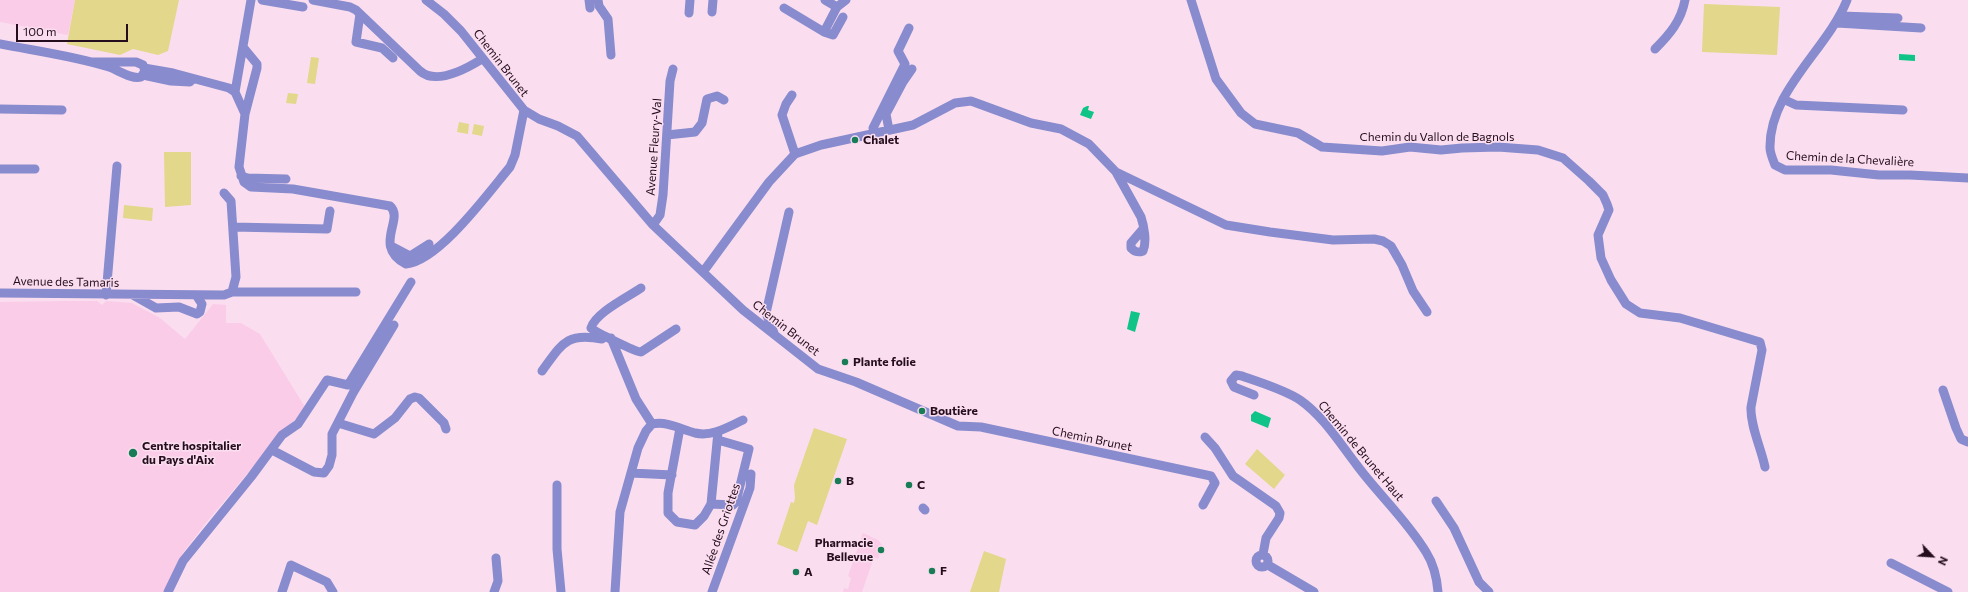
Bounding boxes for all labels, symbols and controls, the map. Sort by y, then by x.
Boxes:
scale bar [18,16,130,42]
text: 100 m [23,24,57,38]
street label: Chemin Brunet [470,26,532,100]
street label: Avenue Fleury-Val [643,98,665,196]
street label: Chemin du Vallon de Bagnols [1359,130,1515,144]
place label: Chalet [863,133,899,147]
marker: Chalet [850,135,860,145]
street label: Chemin de la Chevalière [1786,148,1914,170]
street label: Avenue des Tamaris [13,274,119,290]
street label: Chemin Brunet [749,297,823,359]
place label: Plante folie [853,355,916,369]
marker: Plante folie [840,357,850,367]
street label: Chemin de Brunet Haut [1315,398,1407,504]
place label: Boutière [930,404,978,418]
marker: Boutière [917,406,927,416]
street label: Chemin Brunet [1051,423,1133,455]
place label: Centre hospitalier du Pays d'Aix [142,439,241,467]
marker: Centre hospitalier du Pays d'Aix [127,447,139,459]
place label: B [846,474,854,488]
marker: B [833,476,843,486]
place label: C [917,478,925,492]
marker: C [904,480,914,490]
street label: Allée des Griottes [699,481,743,577]
place label: Pharmacie Bellevue [815,536,873,564]
north arrow [1912,536,1952,576]
marker: Pharmacie Bellevue [876,545,886,555]
text: N [1936,555,1951,568]
place label: F [940,564,947,578]
place label: A [804,565,813,579]
marker: F [927,566,937,576]
marker: A [791,567,801,577]

